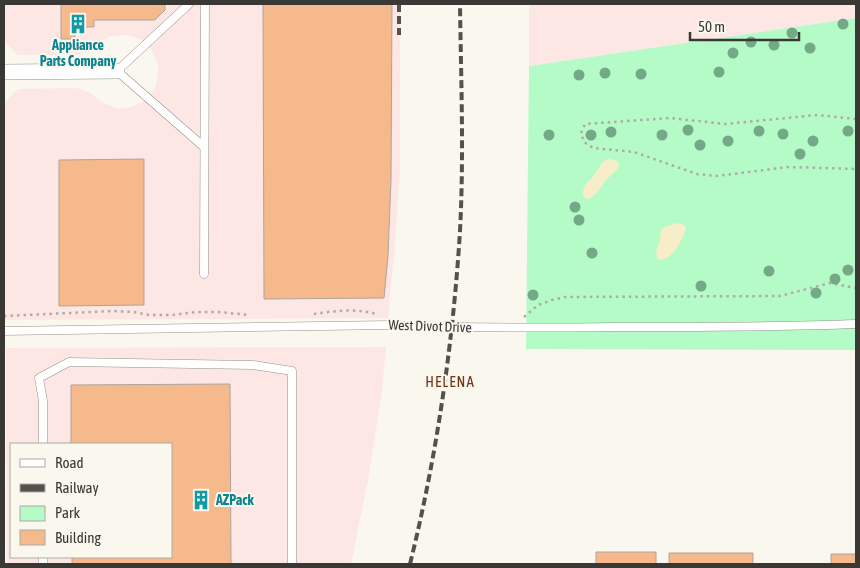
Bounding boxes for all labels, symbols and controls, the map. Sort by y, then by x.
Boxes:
scale bar [690,10,799,42]
building icon: Appliance Parts Company [67,13,89,35]
text: 50 m [698,18,725,35]
place label: Appliance Parts Company [40,37,117,69]
street label: West Divot Drive [388,317,472,335]
district label: HELENA [425,373,475,390]
legend [10,443,172,558]
text: Road [55,454,84,471]
text: Railway [55,479,99,496]
building icon: AZPack [190,489,212,511]
place label: AZPack [215,492,254,508]
text: Park [55,504,80,521]
text: Building [55,529,101,546]

